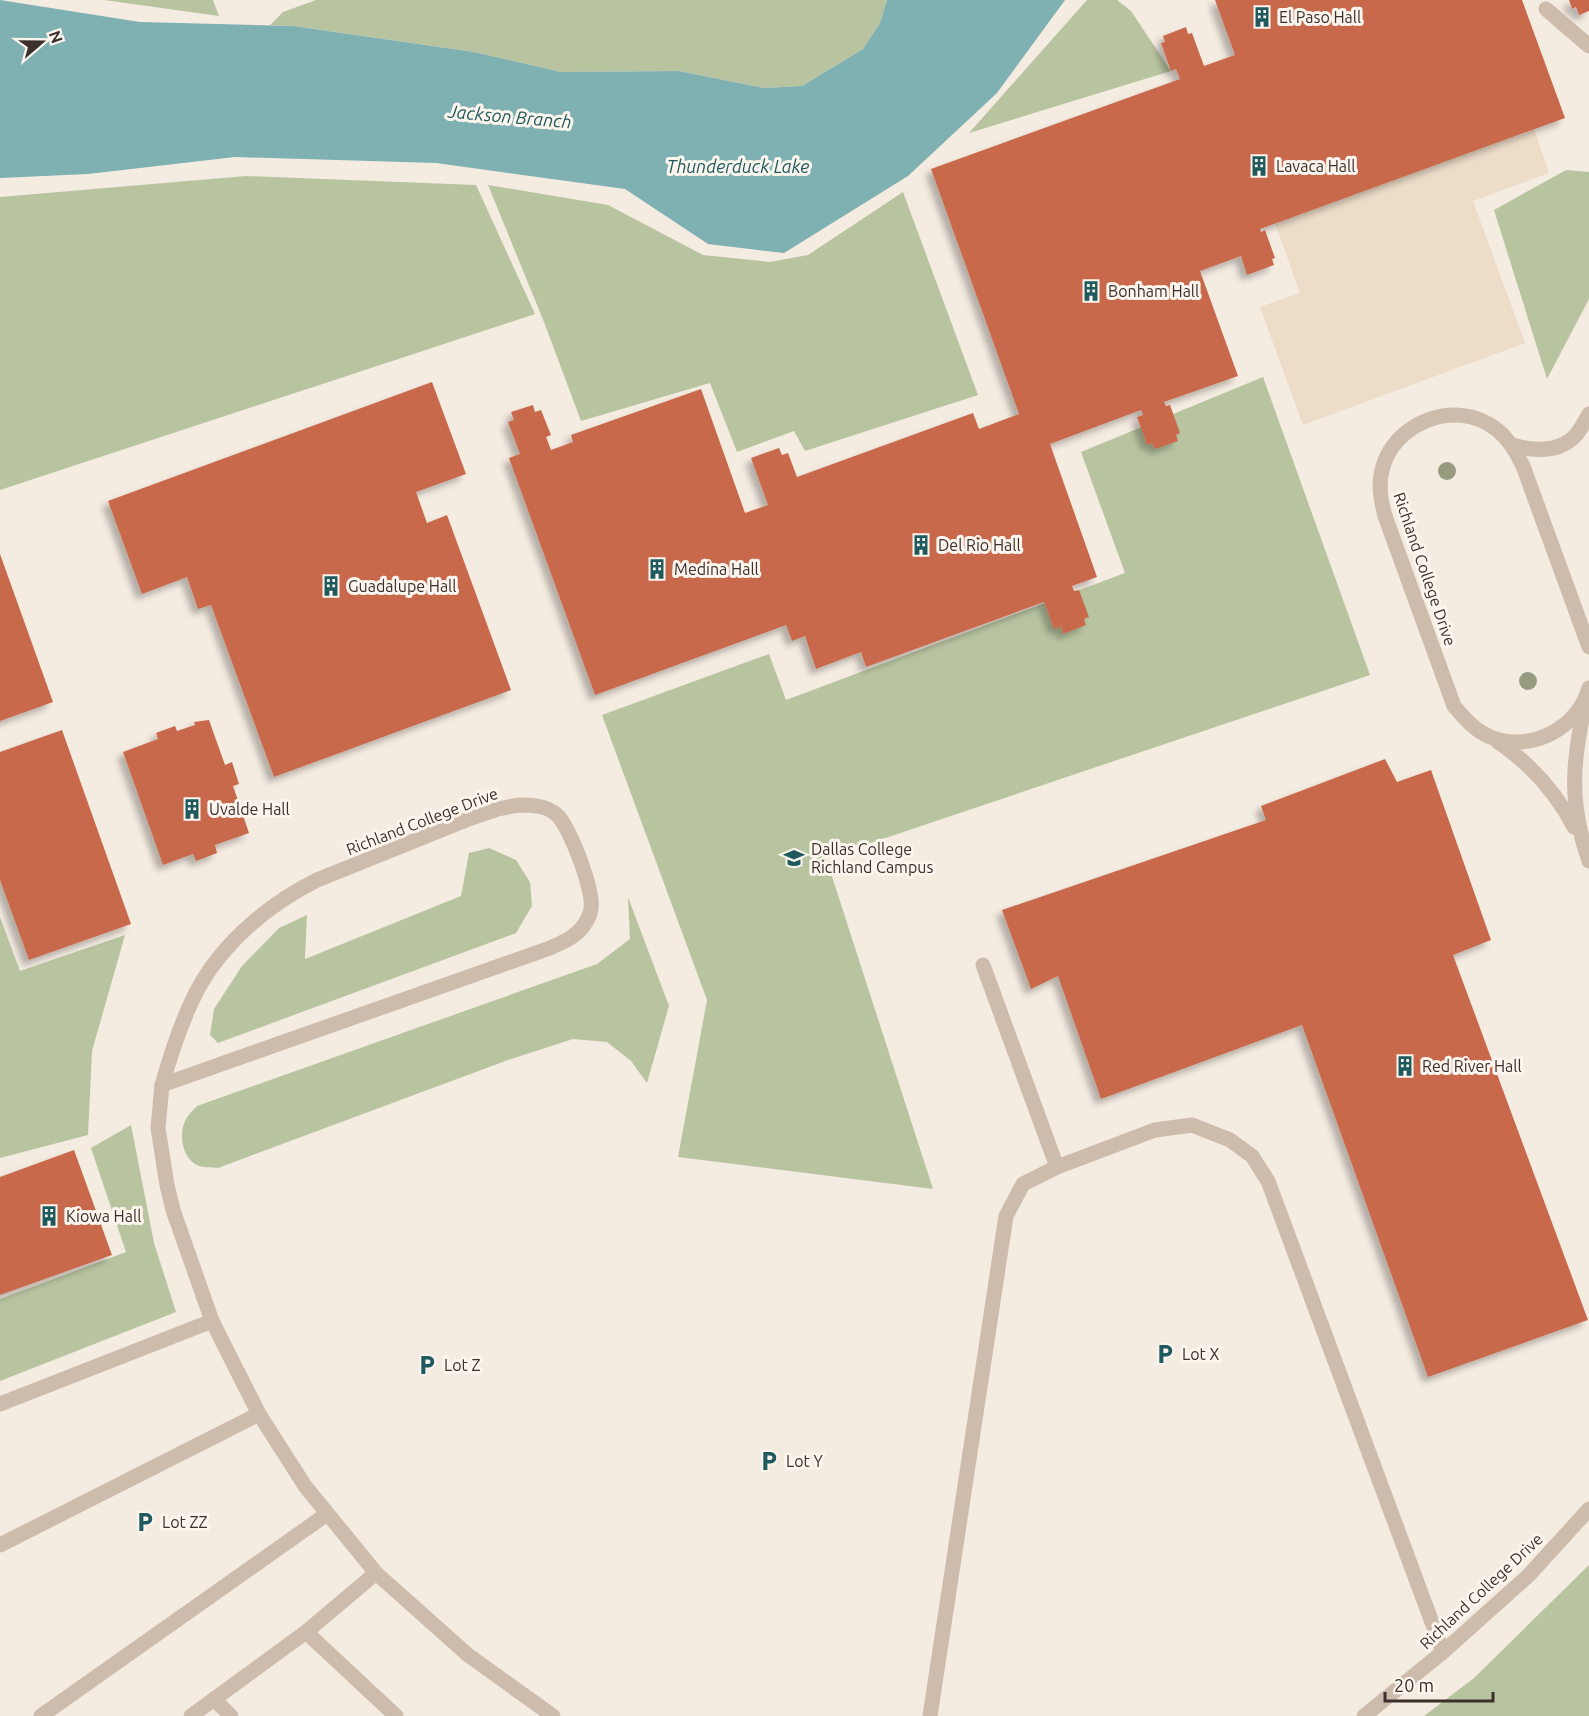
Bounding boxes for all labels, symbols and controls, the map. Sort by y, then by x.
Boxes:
building icon: El Paso Hall [1250,5,1274,29]
place label: El Paso Hall [1279,8,1361,26]
north arrow [12,12,72,72]
text: N [46,28,67,46]
water label: Jackson Branch [447,101,572,131]
building icon: Lavaca Hall [1247,154,1271,178]
water label: Thunderduck Lake [667,156,809,176]
place label: Lavaca Hall [1276,157,1355,175]
building icon: Bonham Hall [1079,279,1103,303]
place label: Bonham Hall [1108,282,1199,300]
street label: Richland College Drive [1390,490,1460,648]
building icon: Del Rio Hall [909,533,933,557]
place label: Del Rio Hall [938,536,1021,554]
building icon: Medina Hall [645,557,669,581]
place label: Medina Hall [674,560,759,578]
building icon: Guadalupe Hall [319,574,343,598]
place label: Guadalupe Hall [348,577,457,595]
street label: Richland College Drive [344,784,500,858]
building icon: Uvalde Hall [180,797,204,821]
place label: Uvalde Hall [209,800,290,818]
place label: Dallas College Richland Campus [811,840,933,876]
school or university icon: Dallas College Richland Campus [782,846,806,870]
building icon: Red River Hall [1393,1054,1417,1078]
place label: Red River Hall [1422,1057,1522,1075]
building icon: Kiowa Hall [37,1204,61,1228]
place label: Kiowa Hall [66,1207,141,1225]
parking icon: Lot X [1153,1342,1177,1366]
place label: Lot X [1182,1345,1219,1363]
parking icon: Lot Z [415,1353,439,1377]
place label: Lot Z [444,1356,481,1374]
parking icon: Lot Y [757,1449,781,1473]
place label: Lot Y [786,1452,823,1470]
parking icon: Lot ZZ [133,1510,157,1534]
place label: Lot ZZ [162,1513,208,1531]
street label: Richland College Drive [1416,1530,1546,1652]
scale bar [1385,1665,1493,1703]
text: 20 m [1394,1675,1434,1695]

